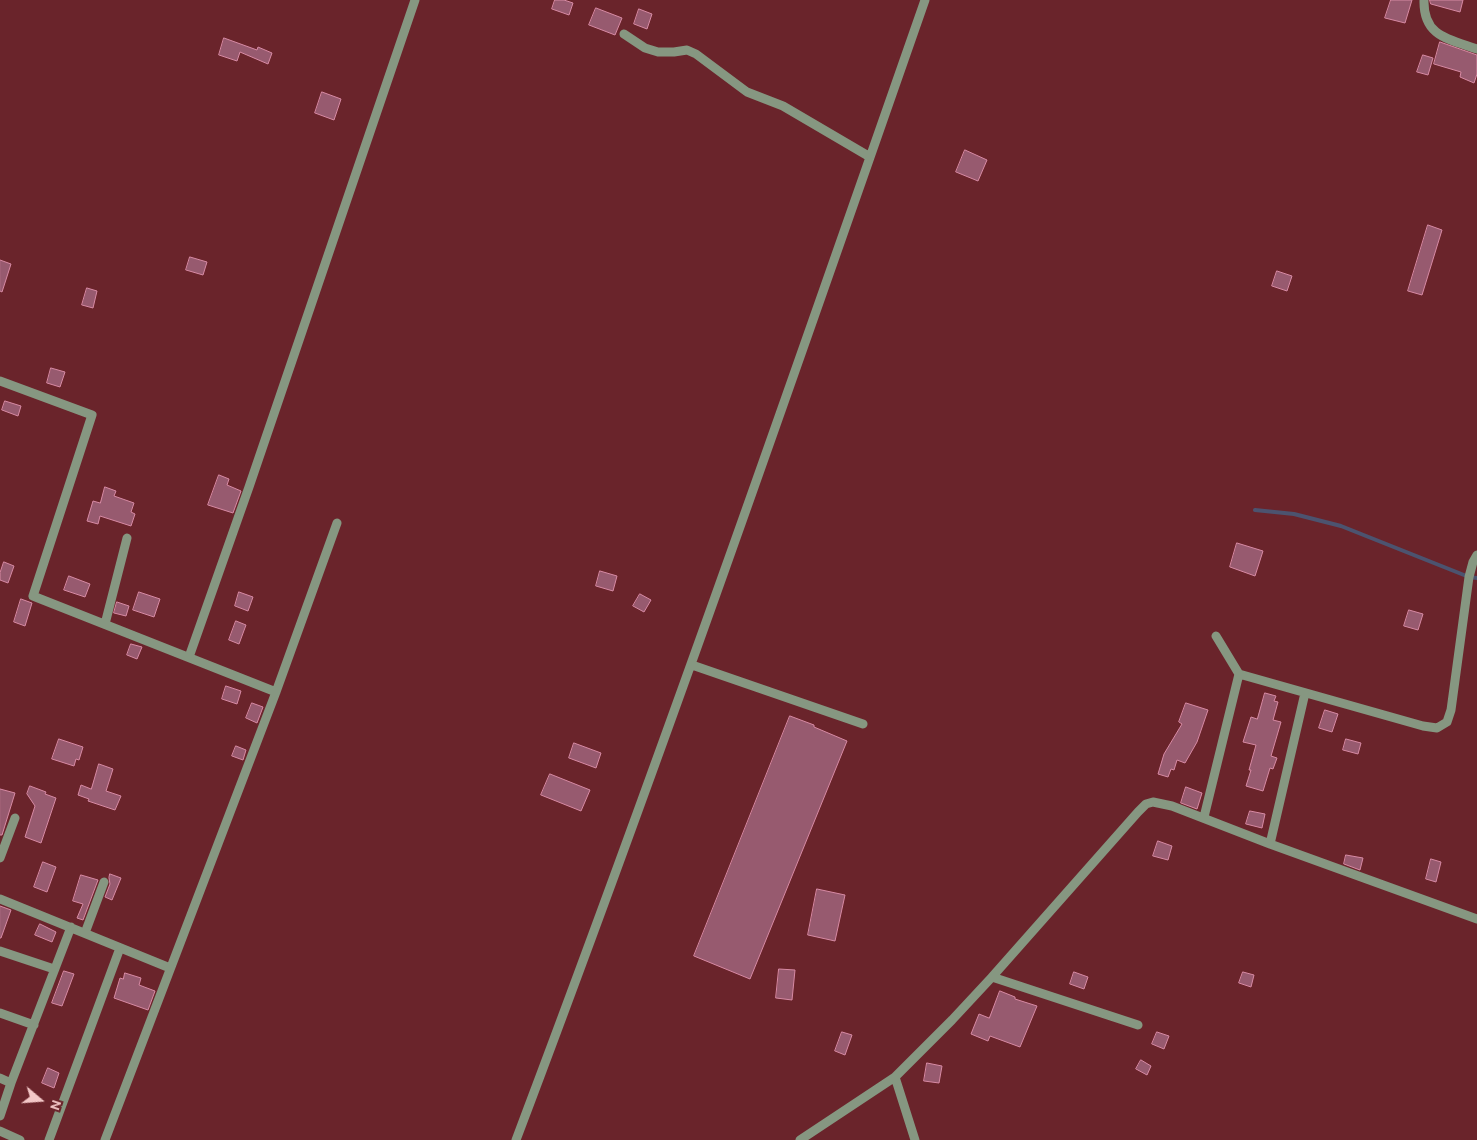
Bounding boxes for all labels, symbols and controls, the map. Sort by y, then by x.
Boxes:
north arrow [15,1075,65,1125]
text: N [45,1097,64,1112]

